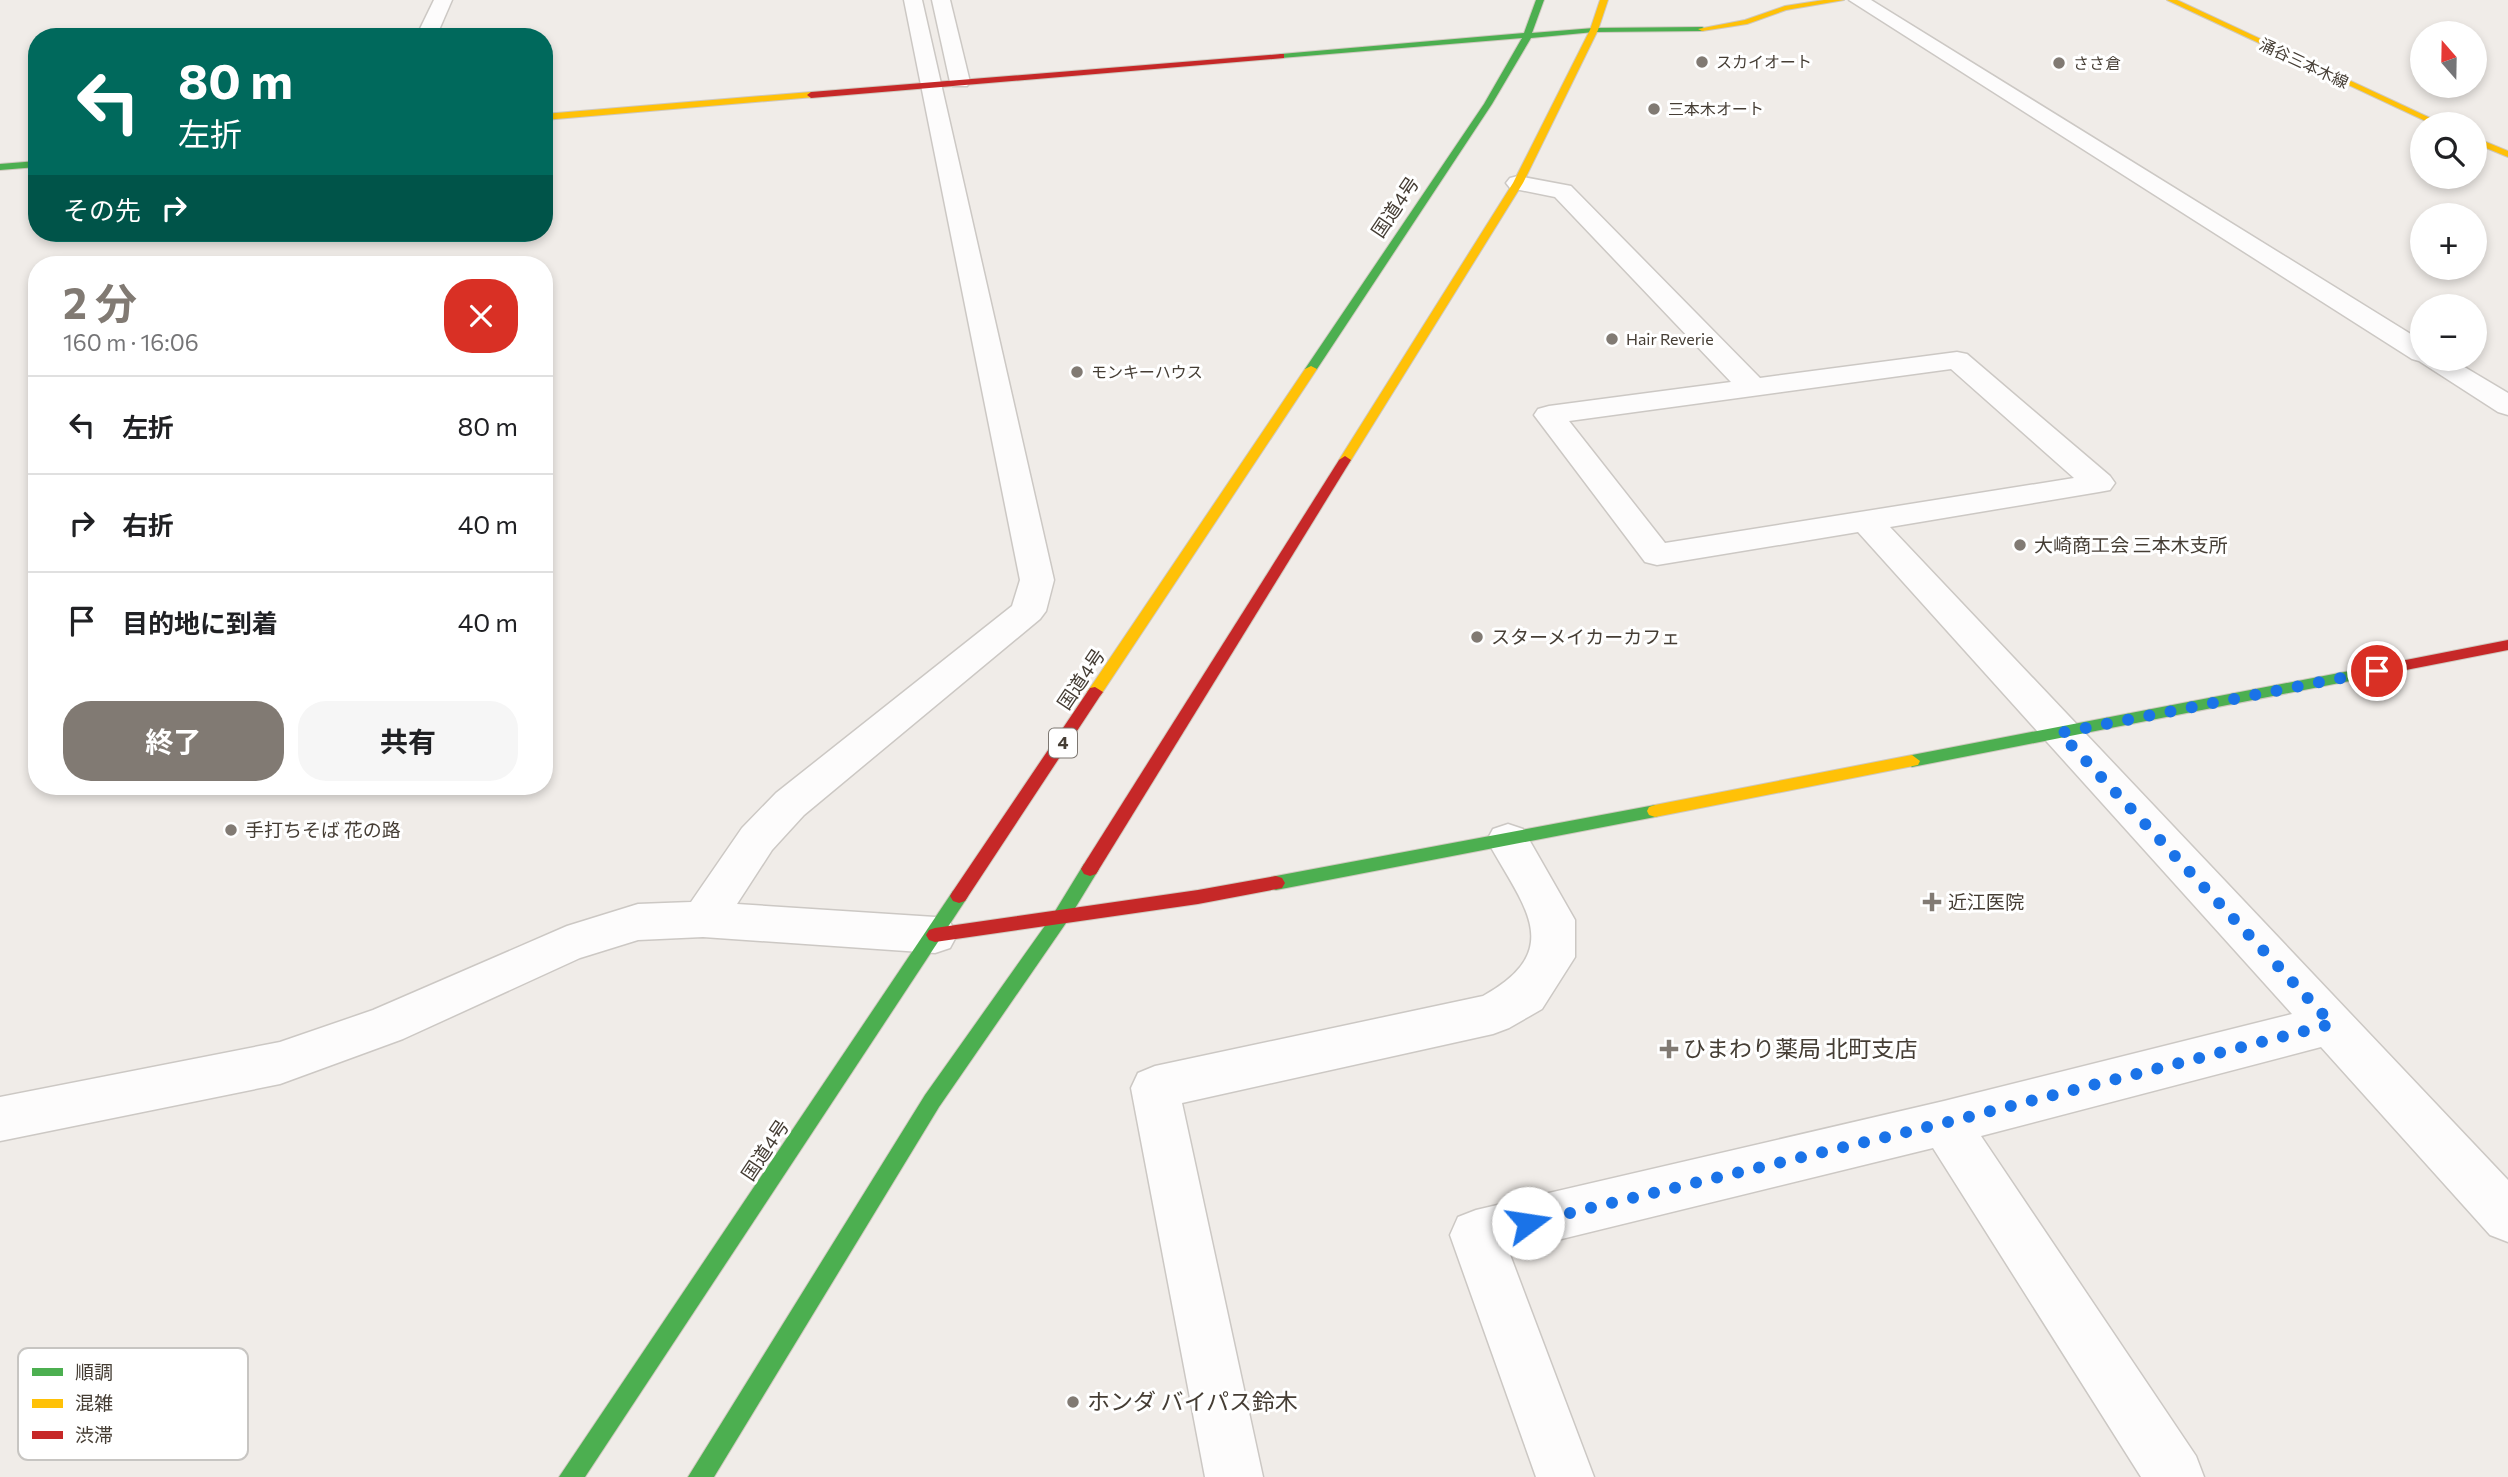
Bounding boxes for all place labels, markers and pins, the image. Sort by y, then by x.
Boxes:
place label: スカイオート [1716,52,1812,71]
place label: ささ倉 [2073,53,2121,72]
marker: スカイオート [1694,54,1710,70]
marker: ささ倉 [2051,55,2067,71]
place label: 三本木オート [1668,99,1764,118]
marker: 三本木オート [1646,101,1662,117]
place label: Hair Reverie [1626,329,1714,348]
marker: Hair Reverie [1604,331,1620,347]
place label: モンキーハウス [1091,362,1203,381]
marker: モンキーハウス [1069,364,1085,380]
place label: 大崎商工会 三本木支所 [2034,533,2228,556]
marker: 大崎商工会 三本木支所 [2012,537,2028,553]
place label: スターメイカーカフェ [1491,625,1680,648]
marker: スターメイカーカフェ [1469,629,1485,645]
pin [2347,641,2407,701]
place label: 手打ちそば 花の路 [245,818,401,841]
marker: 手打ちそば 花の路 [223,822,239,838]
place label: 近江医院 [1948,890,2024,913]
marker: 近江医院 [1922,892,1942,912]
place label: ひまわり薬局 北町支店 [1683,1034,1917,1062]
marker: ひまわり薬局 北町支店 [1661,1041,1677,1057]
place label: ホンダ バイパス鈴木 [1087,1387,1298,1415]
marker: ホンダ バイパス鈴木 [1065,1394,1081,1410]

